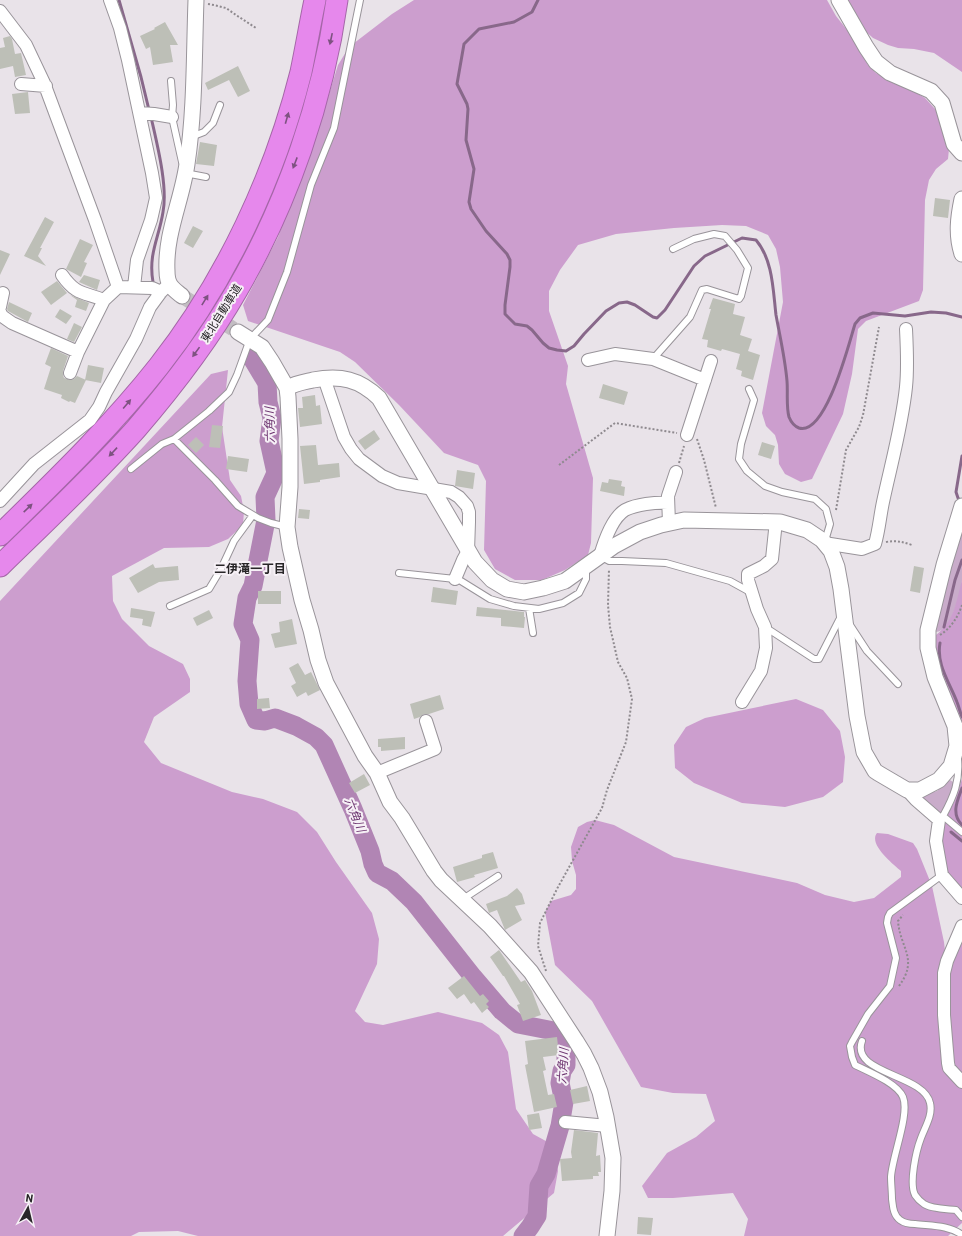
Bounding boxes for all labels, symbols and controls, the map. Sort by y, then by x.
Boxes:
one-way arrow [327,32,333,45]
one-way arrow [284,112,290,124]
one-way arrow [291,158,297,170]
street label: 東北自動車道 [198,281,244,344]
one-way arrow [201,294,208,306]
one-way arrow [192,347,200,358]
one-way arrow [123,398,132,409]
water label: 六角川 [262,405,276,443]
one-way arrow [109,447,118,458]
one-way arrow [23,503,33,513]
district label: 二伊滝一丁目 [214,561,286,575]
water label: 六角川 [343,795,370,836]
water label: 六角川 [554,1045,570,1084]
north arrow [8,1188,48,1228]
text: N [25,1191,34,1205]

